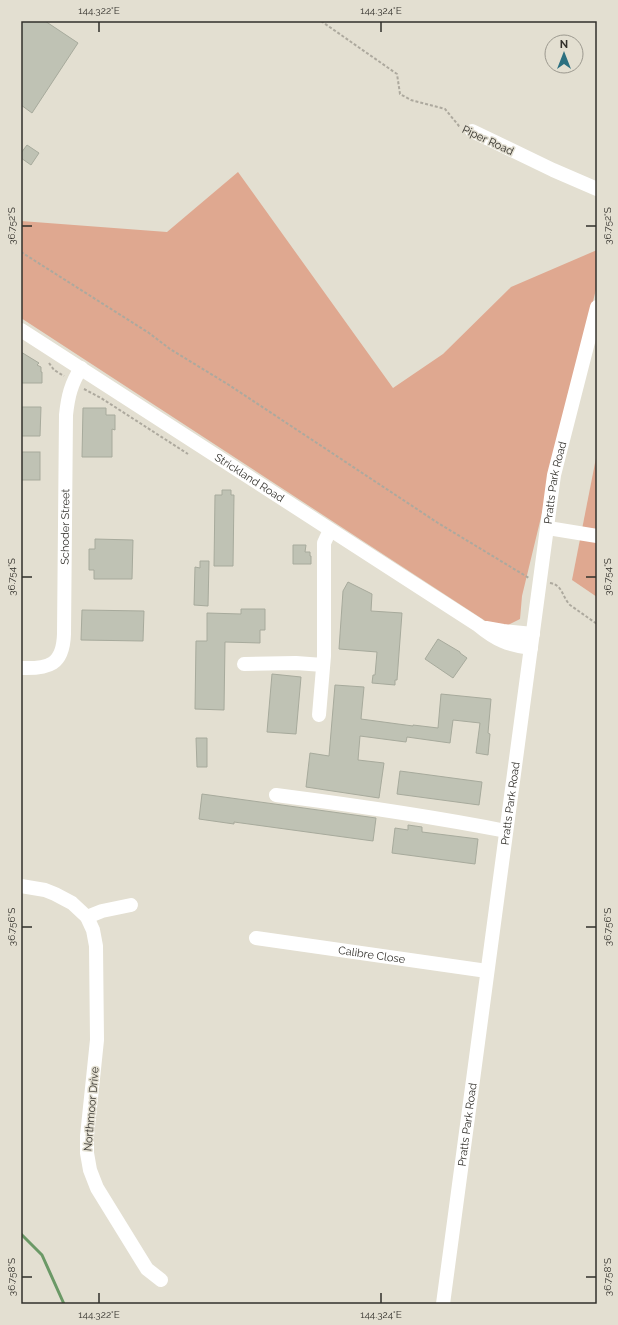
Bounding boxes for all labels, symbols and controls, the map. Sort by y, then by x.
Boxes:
text: 144.322°E [78,5,120,16]
text: 144.324°E [360,5,402,16]
north arrow [544,34,584,74]
text: N [560,38,568,51]
street label: Piper Road [460,123,516,158]
text: 36.752°S [6,207,17,245]
text: 36.752°S [602,207,613,245]
street label: Pratts Park Road [542,440,569,525]
street label: Strickland Road [212,451,286,505]
street label: Schoder Street [59,488,72,565]
text: 36.754°S [6,558,17,596]
text: 36.754°S [602,558,613,596]
street label: Pratts Park Road [499,761,523,846]
text: 36.756°S [6,908,17,946]
text: 36.756°S [602,908,613,946]
street label: Calibre Close [337,944,407,966]
street label: Northmoor Drive [81,1066,102,1152]
street label: Pratts Park Road [456,1082,480,1167]
text: 36.758°S [6,1258,17,1296]
text: 36.758°S [602,1258,613,1296]
text: 144.322°E [78,1309,120,1320]
text: 144.324°E [360,1309,402,1320]

